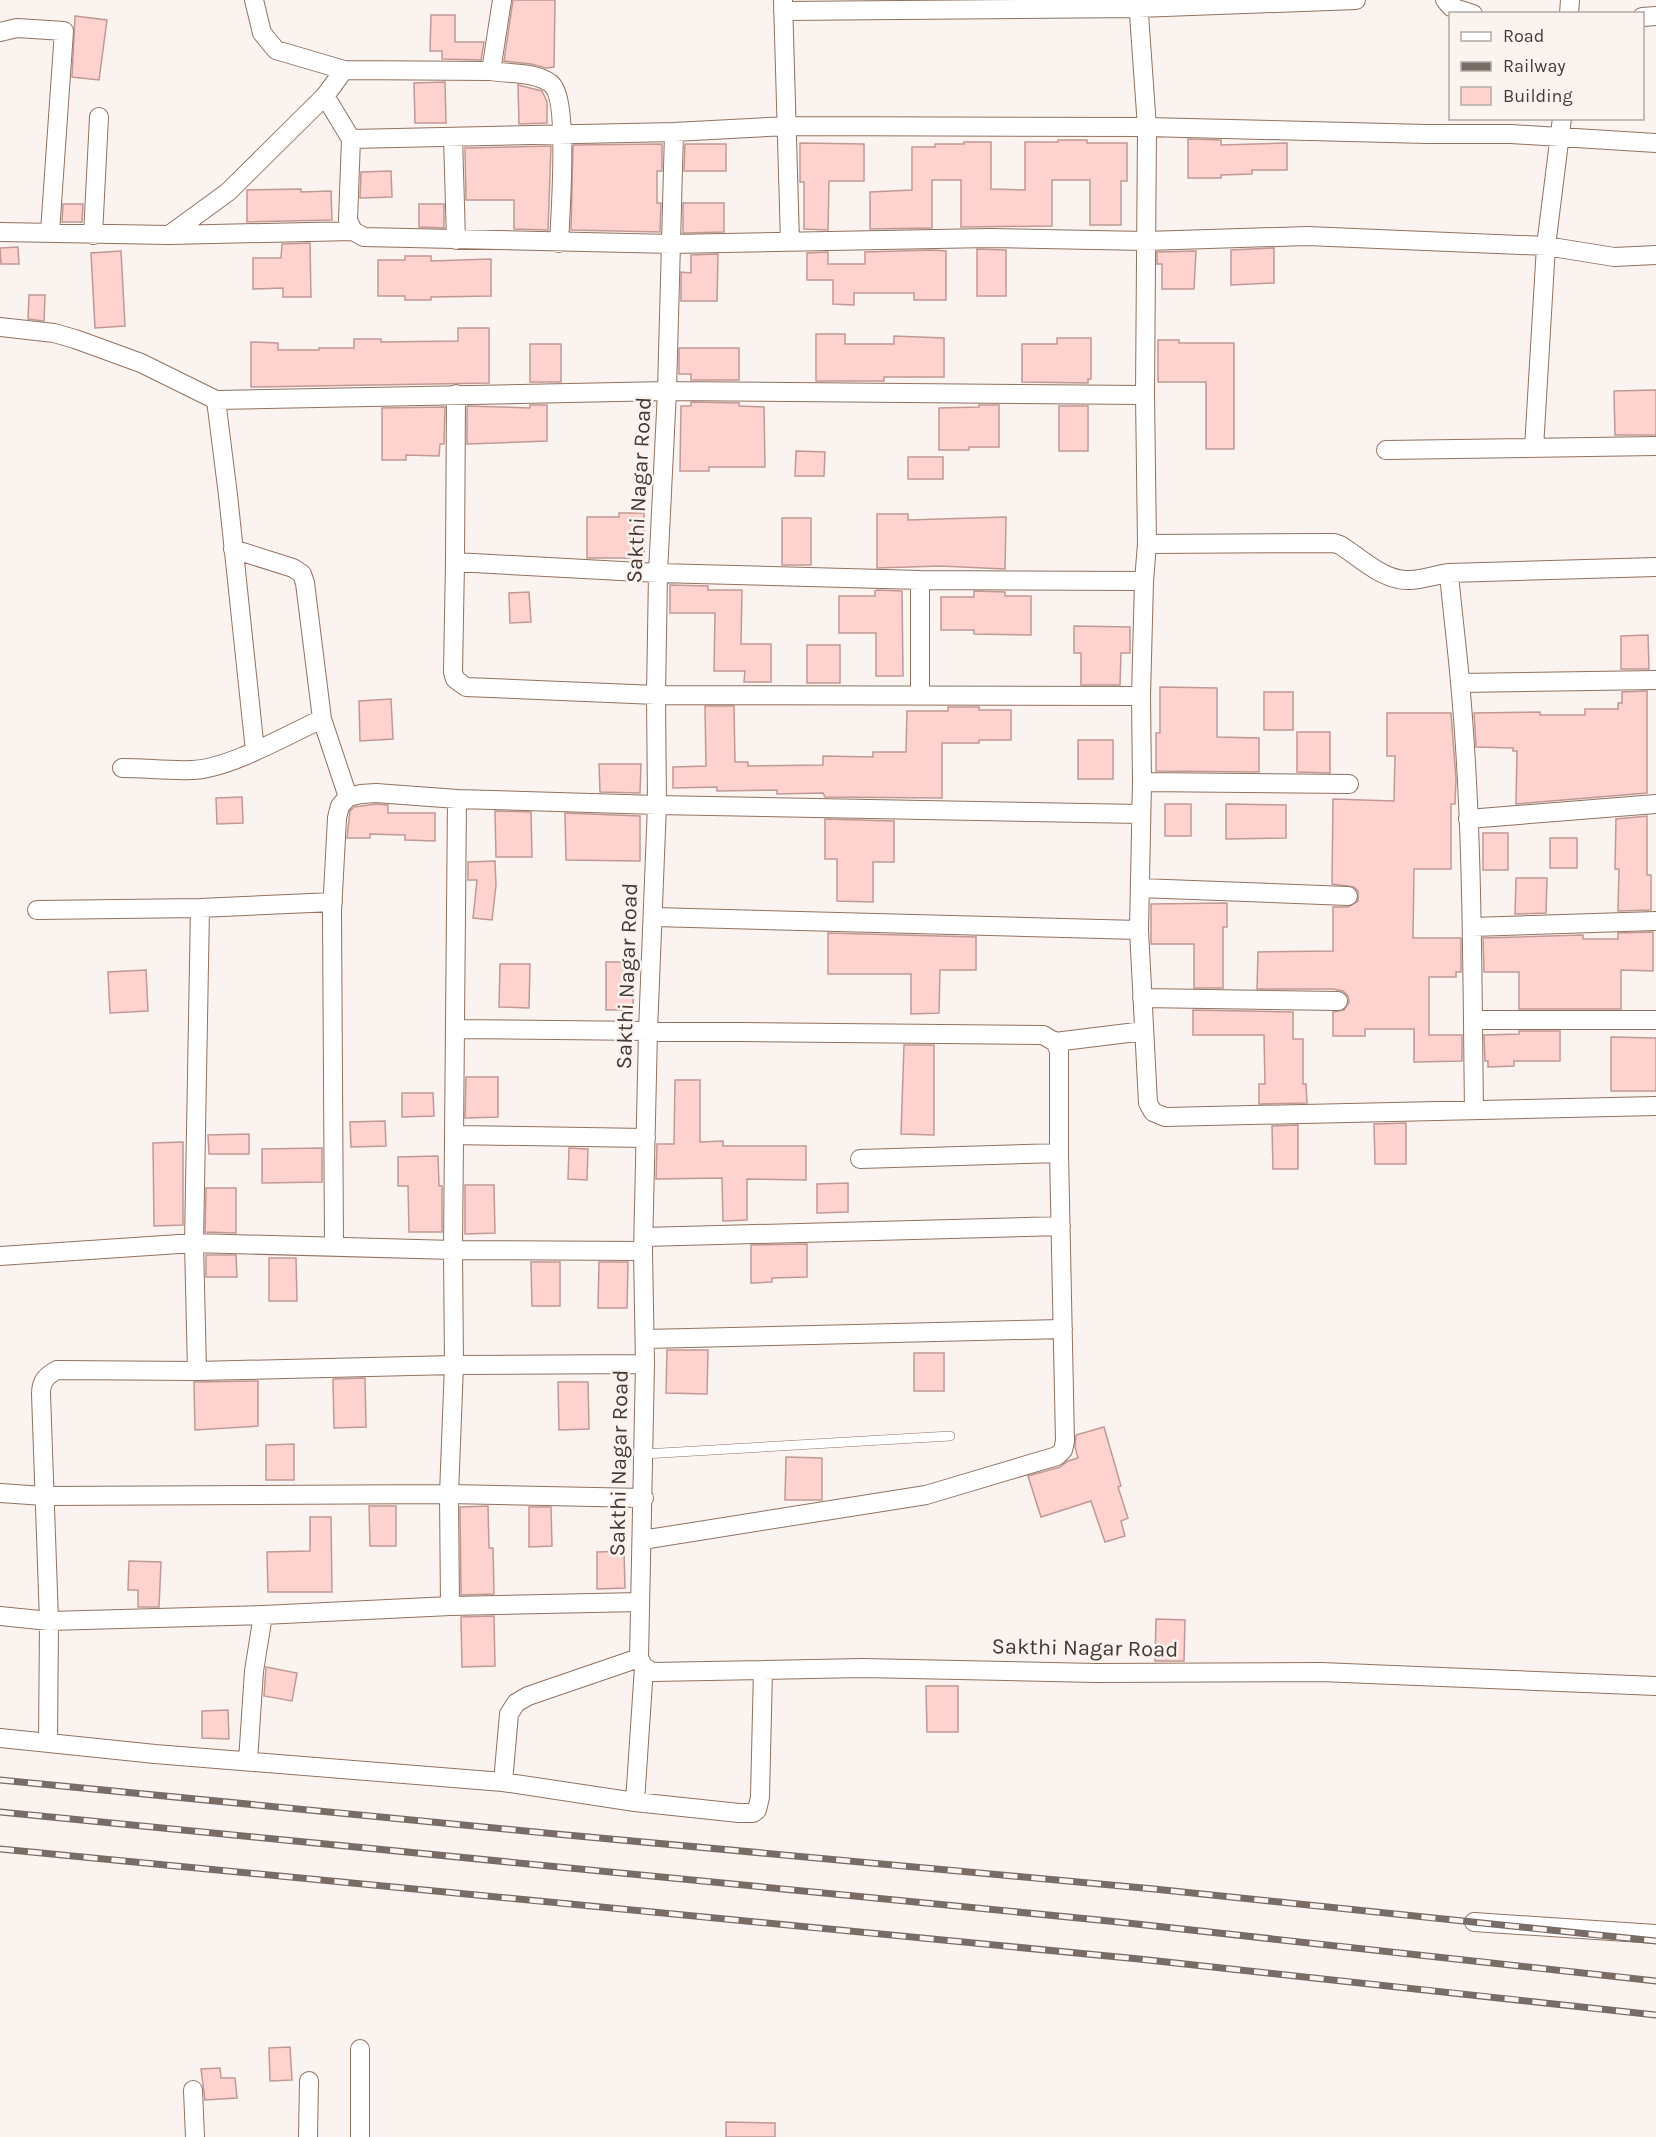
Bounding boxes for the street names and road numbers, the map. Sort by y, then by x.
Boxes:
street label: Sakthi Nagar Road [621,396,657,584]
street label: Sakthi Nagar Road [611,882,643,1070]
street label: Sakthi Nagar Road [604,1369,634,1557]
street label: Sakthi Nagar Road [991,1633,1179,1663]

